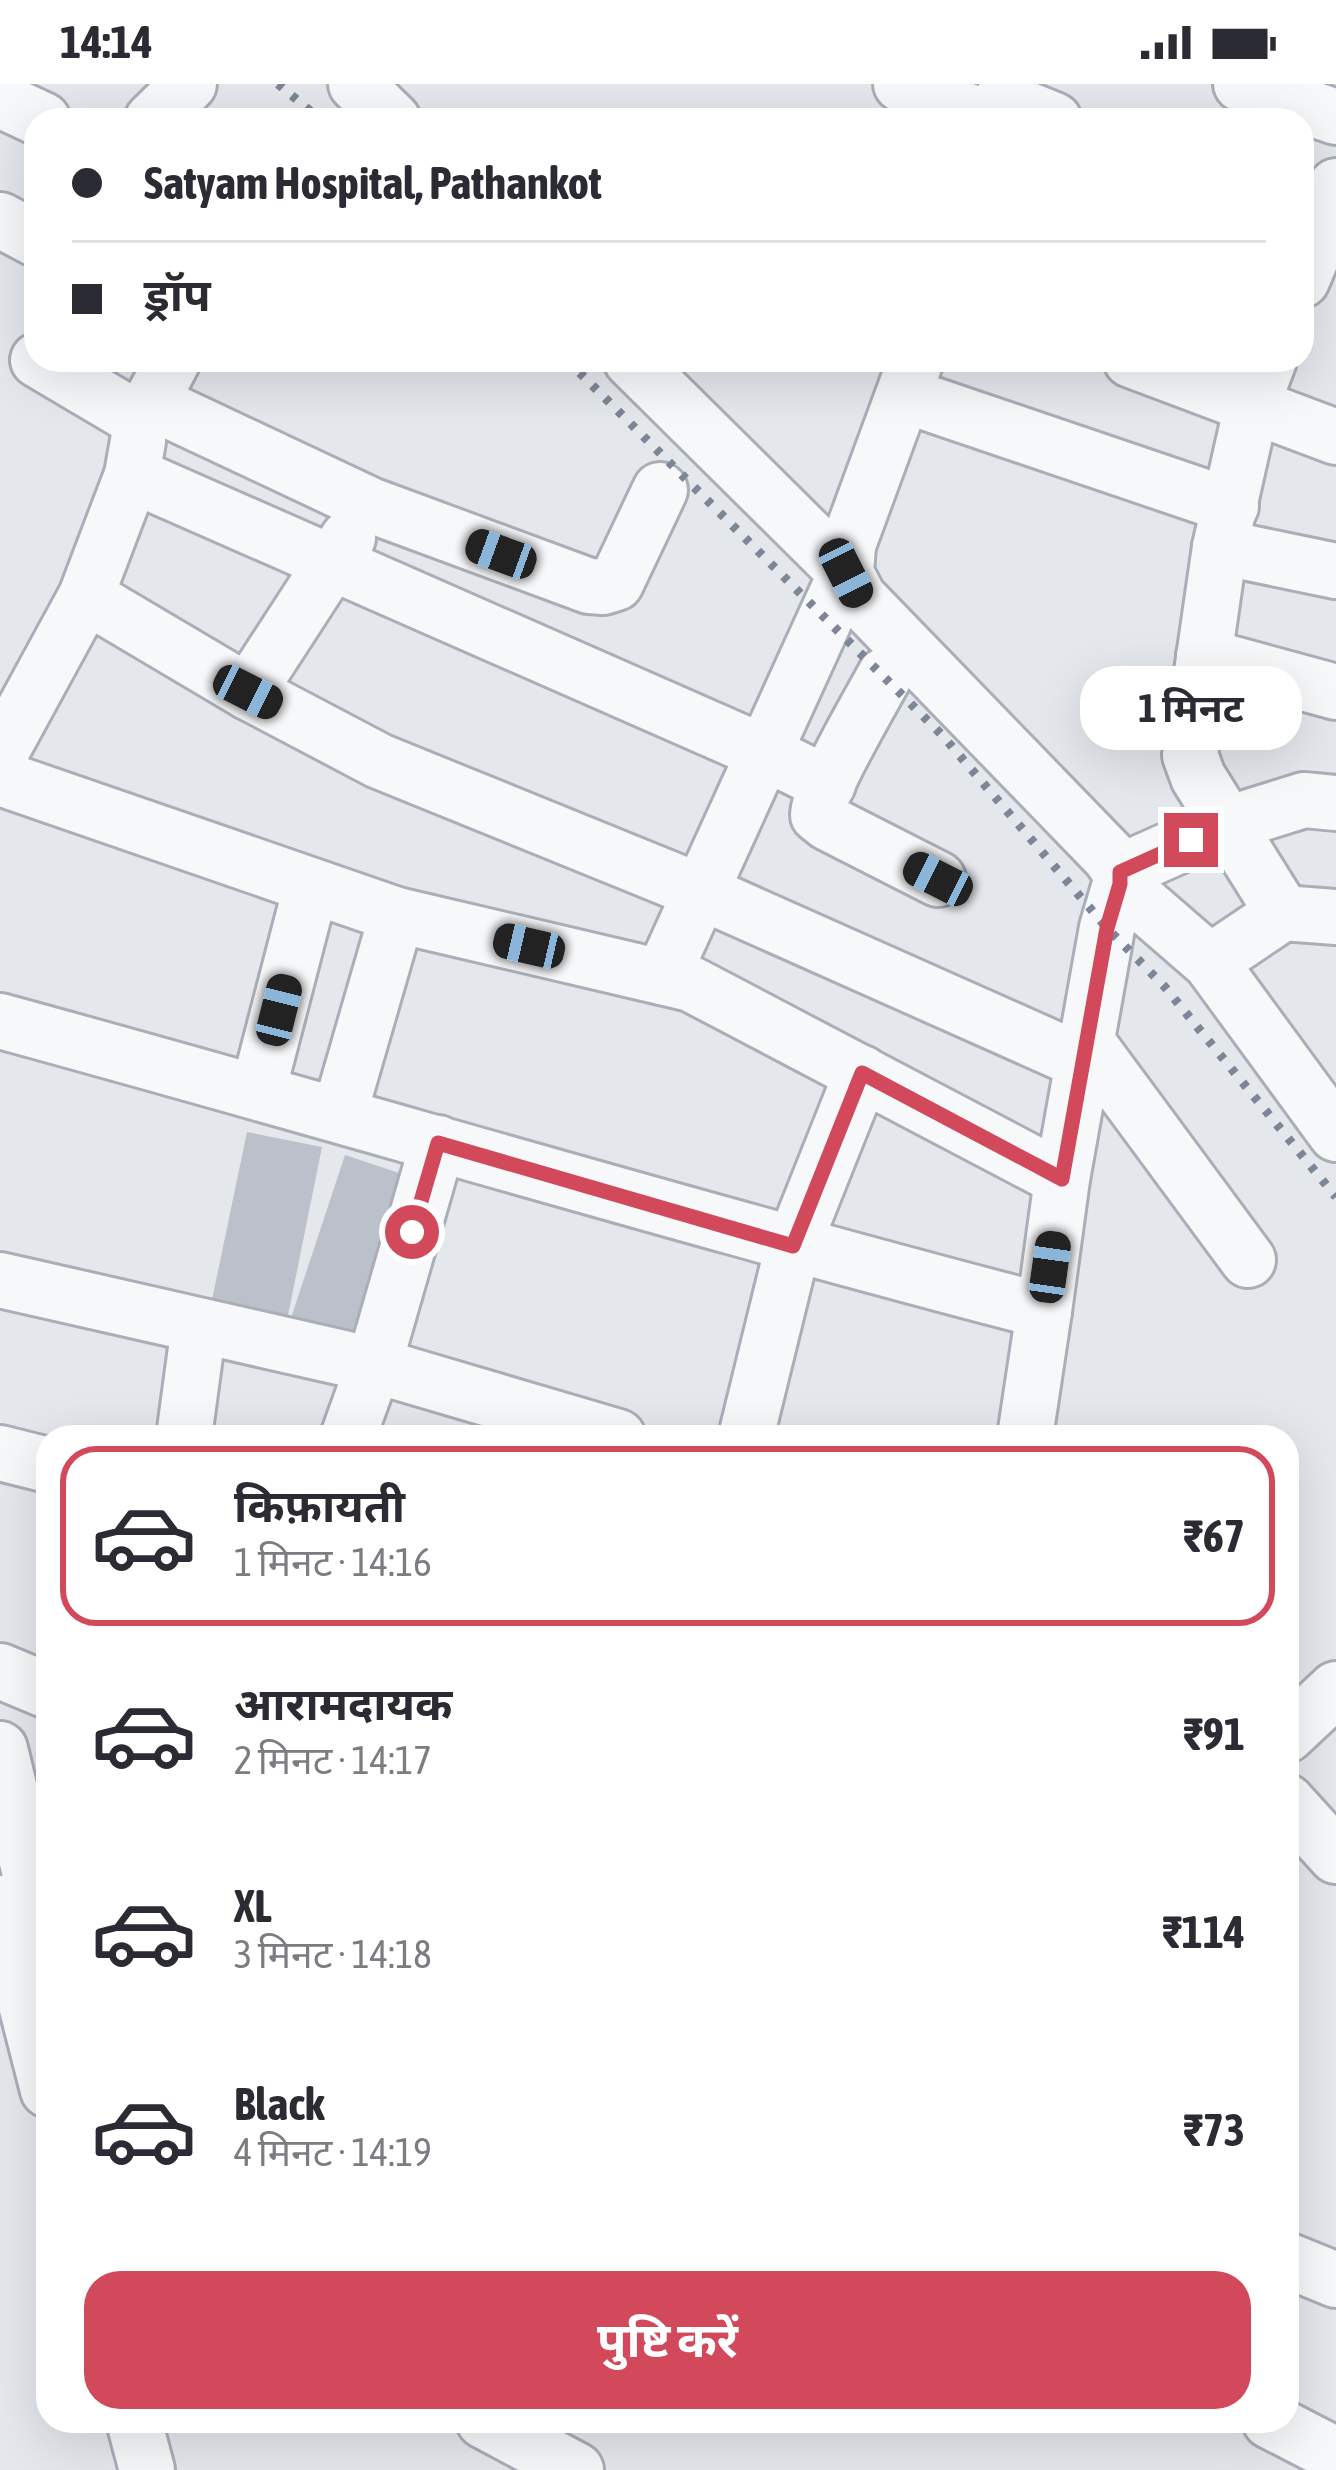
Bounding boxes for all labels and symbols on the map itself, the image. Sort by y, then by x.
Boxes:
car [461,525,541,583]
car [814,533,878,613]
car [208,660,288,724]
callout: 1 मिनट [1080,666,1302,750]
route end [1164,813,1218,867]
car [898,847,978,911]
car [490,920,568,972]
car [253,971,305,1049]
route start [385,1205,439,1259]
car [1027,1229,1073,1305]

